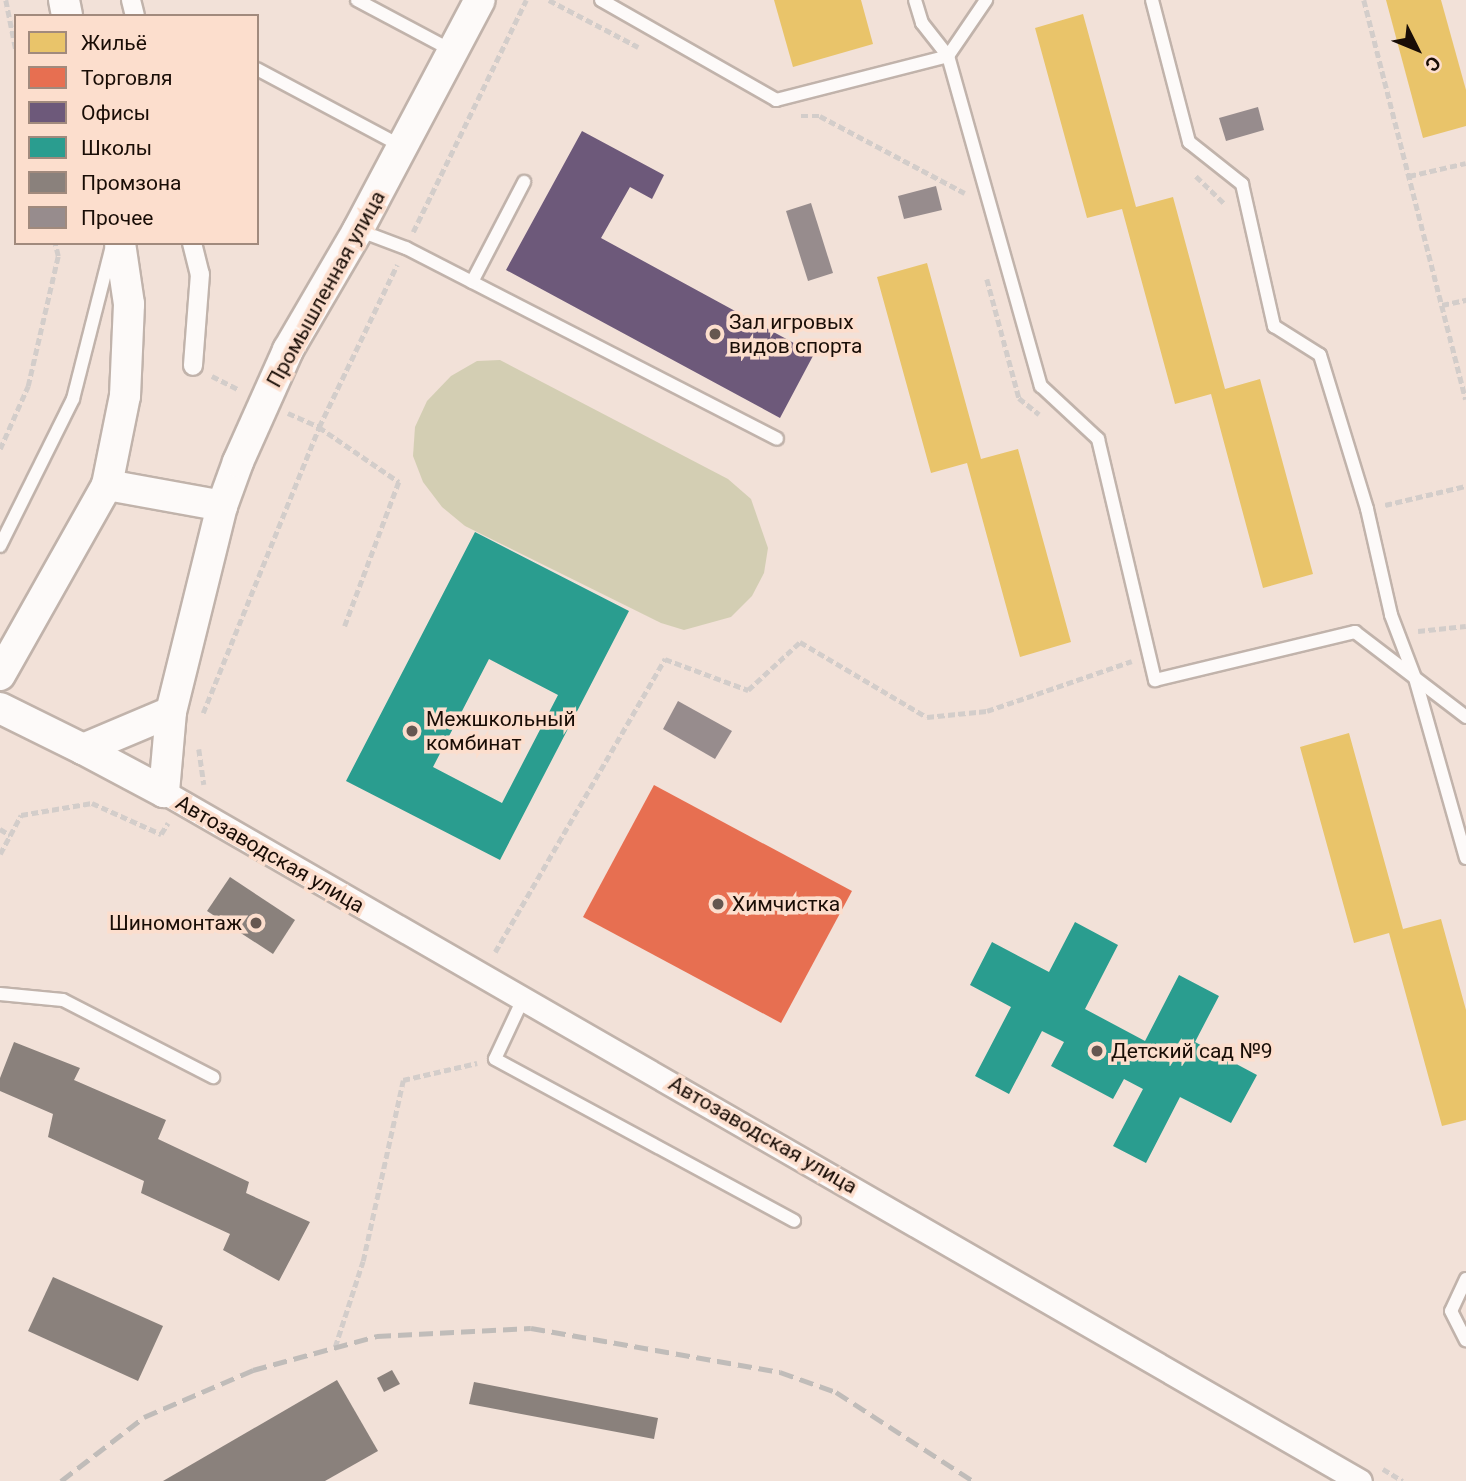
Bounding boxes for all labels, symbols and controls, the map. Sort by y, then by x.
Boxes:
legend [14,14,259,245]
north arrow [1382,14,1452,84]
text: Жильё [81,31,147,55]
text: С [1420,51,1445,76]
text: Торговля [81,66,173,90]
text: Офисы [81,101,150,125]
text: Школы [81,136,152,160]
text: Промзона [81,171,182,195]
street label: Промышленная улица [261,186,391,392]
text: Прочее [81,206,153,230]
place label: Зал игровых видов спорта [729,309,862,359]
marker: Зал игровых видов спорта [707,326,723,342]
place label: Межшкольный комбинат [426,706,576,756]
marker: Межшкольный комбинат [404,723,420,739]
street label: Автозаводская улица [171,790,369,918]
place label: Химчистка [732,891,840,917]
marker: Химчистка [710,896,726,912]
place label: Шиномонтаж [109,910,242,936]
marker: Шиномонтаж [248,915,264,931]
place label: Детский сад №9 [1111,1038,1273,1064]
marker: Детский сад №9 [1089,1043,1105,1059]
street label: Автозаводская улица [664,1071,862,1199]

